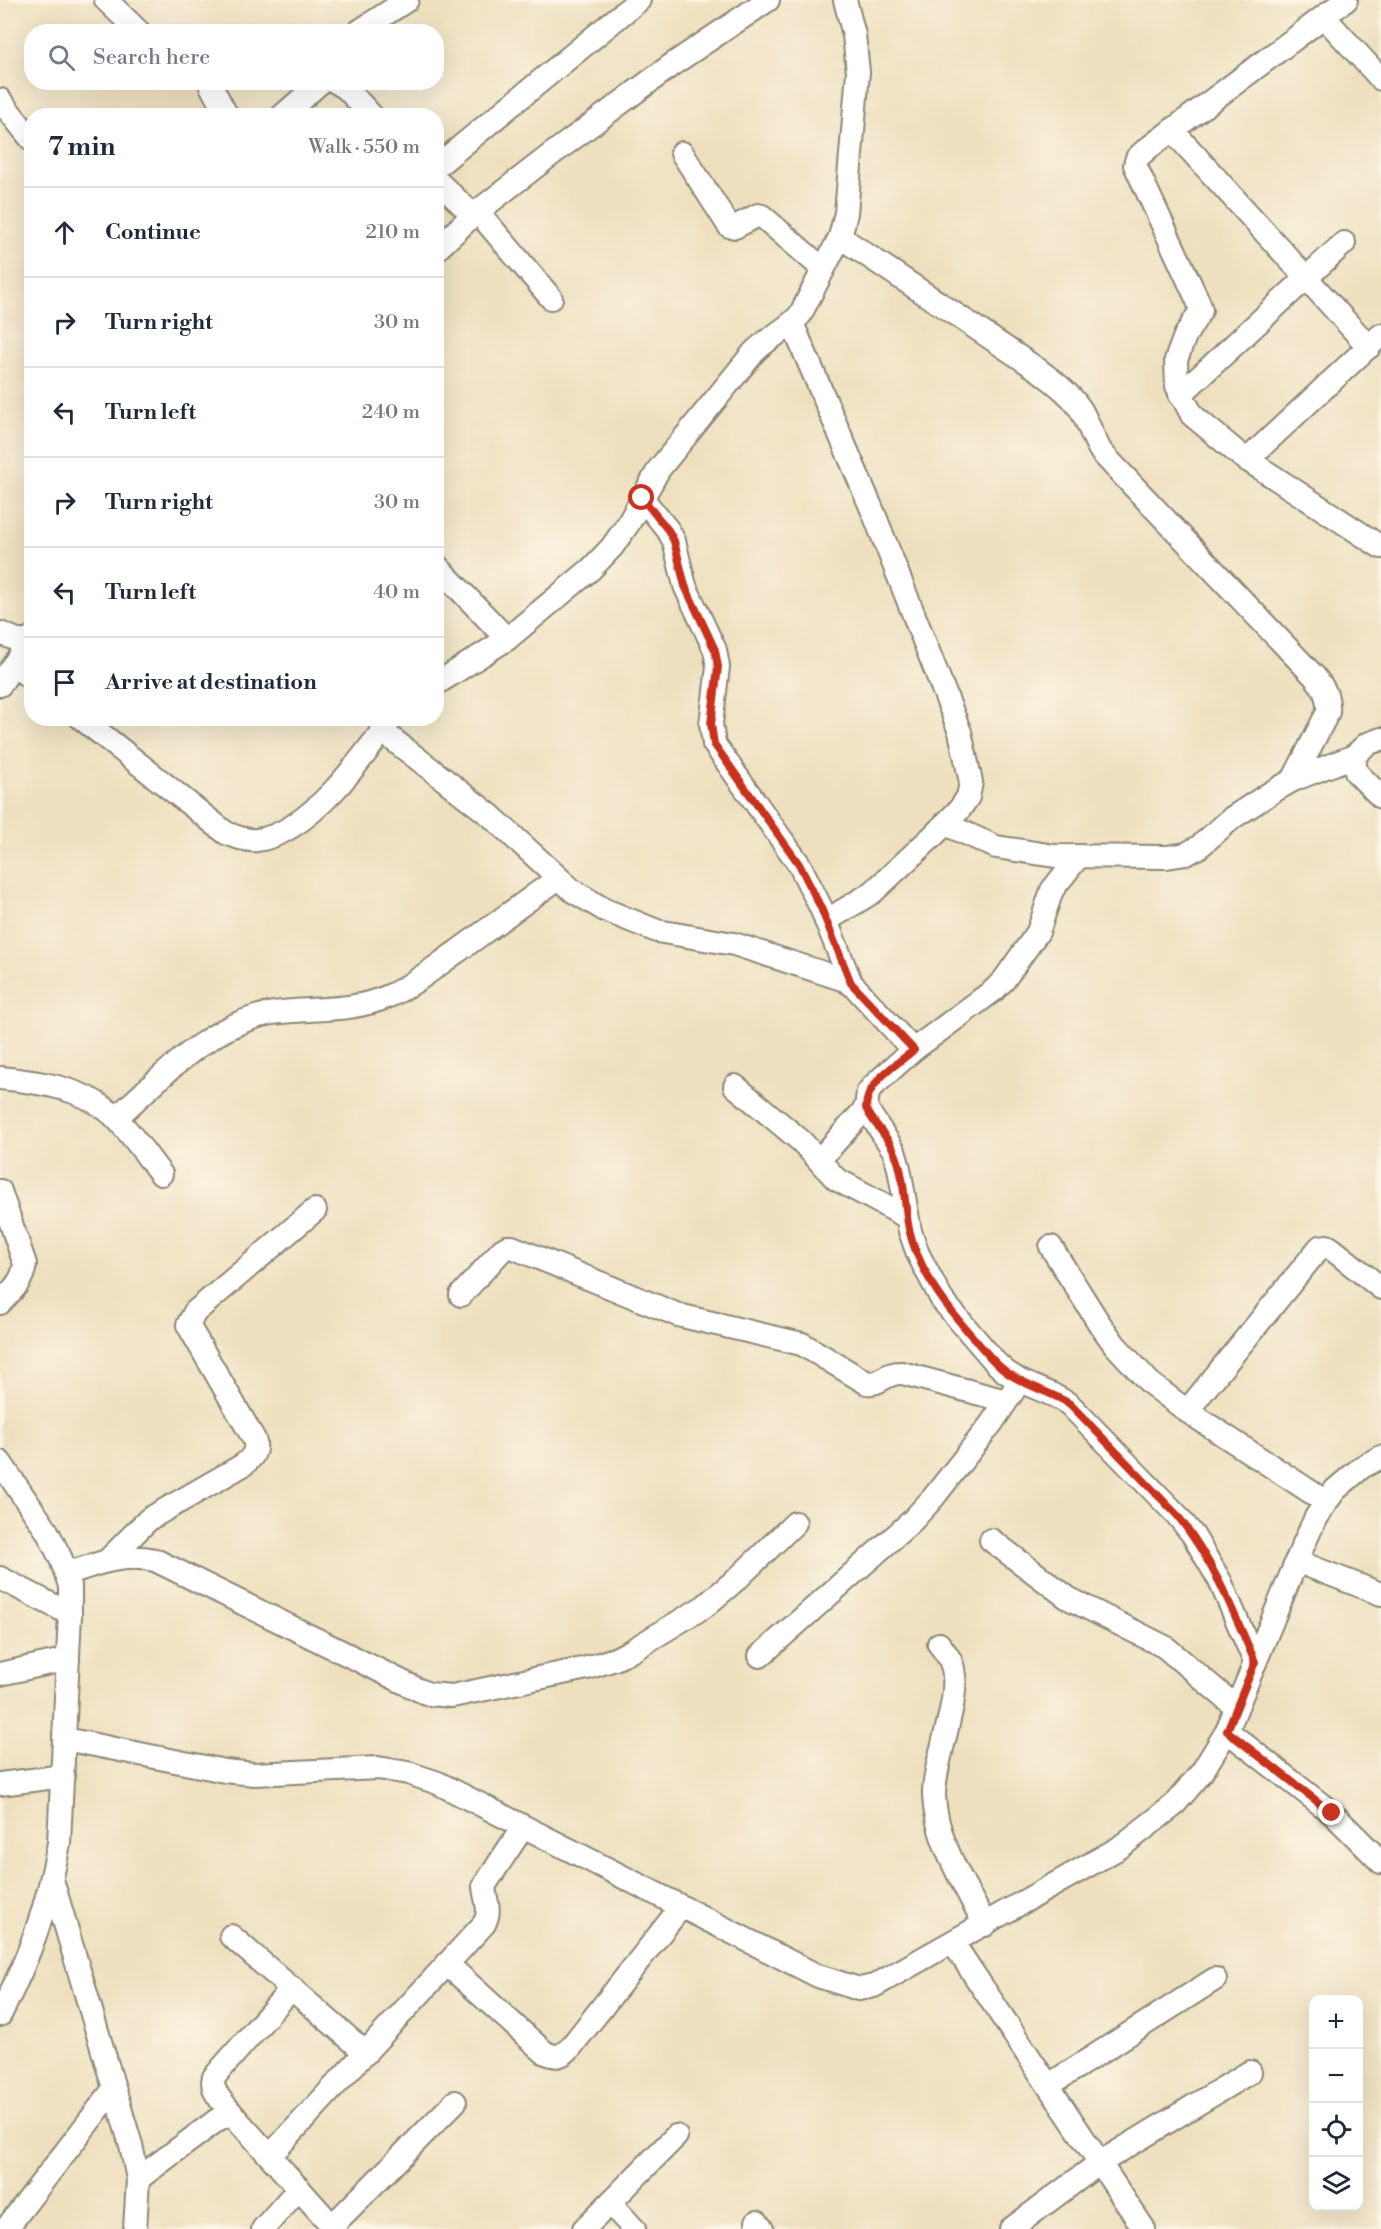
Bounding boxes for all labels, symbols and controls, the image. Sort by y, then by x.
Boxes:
search box [24,24,444,90]
icon: search [45,41,78,74]
text: Search here [93,44,210,71]
text: 7 min [48,131,115,163]
text: Walk · 550 m [308,135,420,160]
icon: ahead [48,216,81,249]
text: Continue [105,219,201,246]
text: 210 m [365,220,420,245]
icon: right [48,306,81,339]
text: Turn right [105,309,213,336]
text: 30 m [374,310,420,335]
icon: left [48,396,81,429]
text: Turn left [105,399,196,426]
text: 240 m [362,400,420,425]
route start [628,484,654,510]
icon: right [48,486,81,519]
text: Turn right [105,489,213,516]
text: 30 m [374,490,420,515]
icon: left [48,576,81,609]
text: Turn left [105,579,196,606]
text: 40 m [373,580,420,605]
icon: arrive [48,666,81,699]
text: Arrive at destination [105,669,317,696]
route end [1318,1799,1344,1825]
map controls [1309,1995,1363,2211]
button: + [1309,1995,1363,2049]
button: − [1309,2049,1363,2103]
button: locate [1309,2103,1363,2157]
button: layers [1309,2157,1363,2211]

